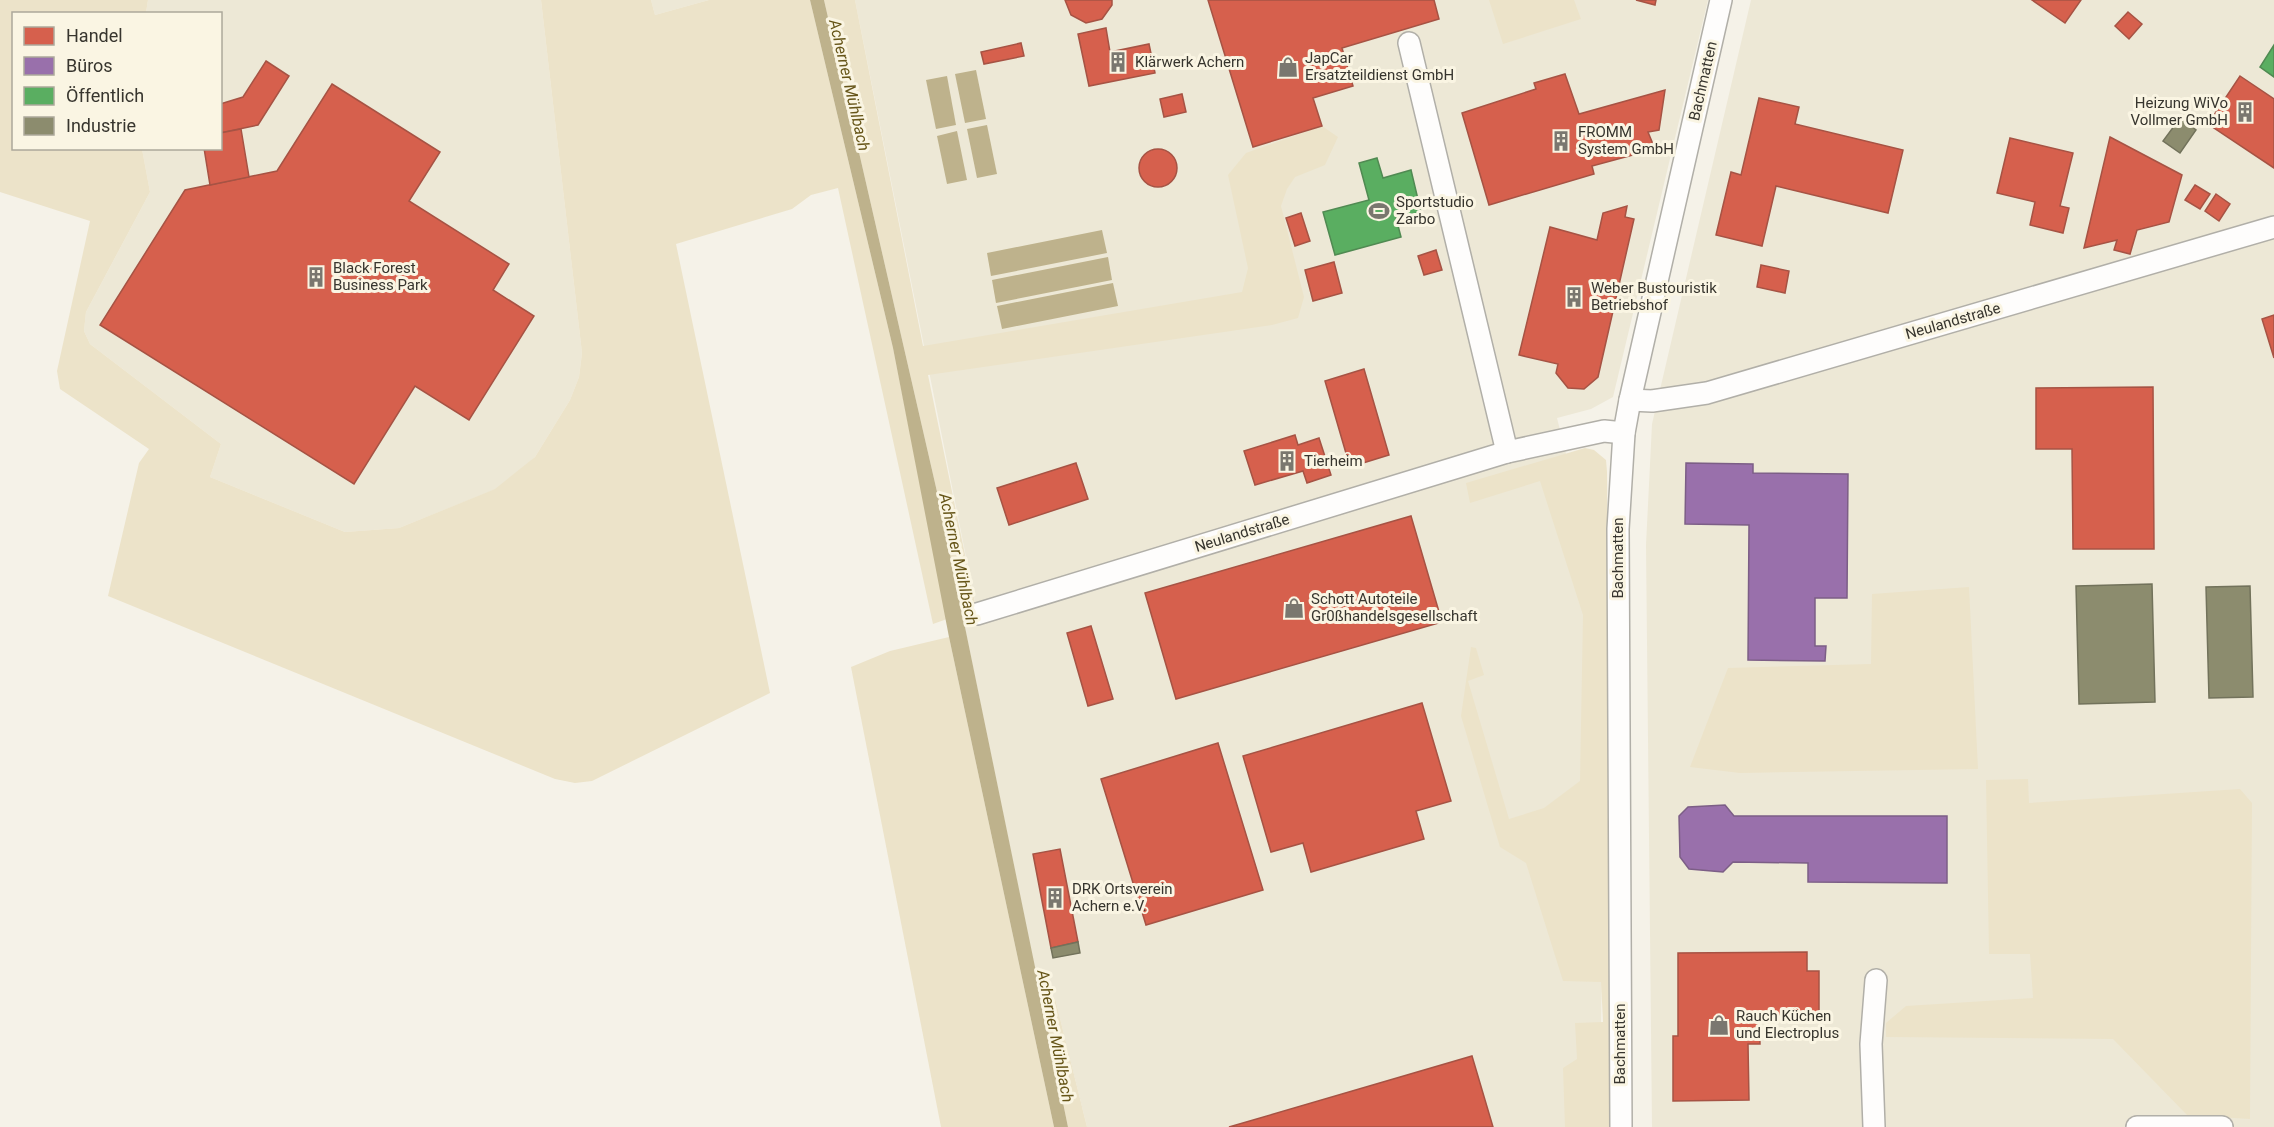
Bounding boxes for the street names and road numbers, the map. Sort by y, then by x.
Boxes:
street label: Bachmatten [1685,40,1721,122]
street label: Neulandstraße [1903,299,2003,343]
street label: Neulandstraße [1193,510,1292,556]
street label: Bachmatten [1609,518,1627,598]
street label: Bachmatten [1611,1004,1629,1084]

